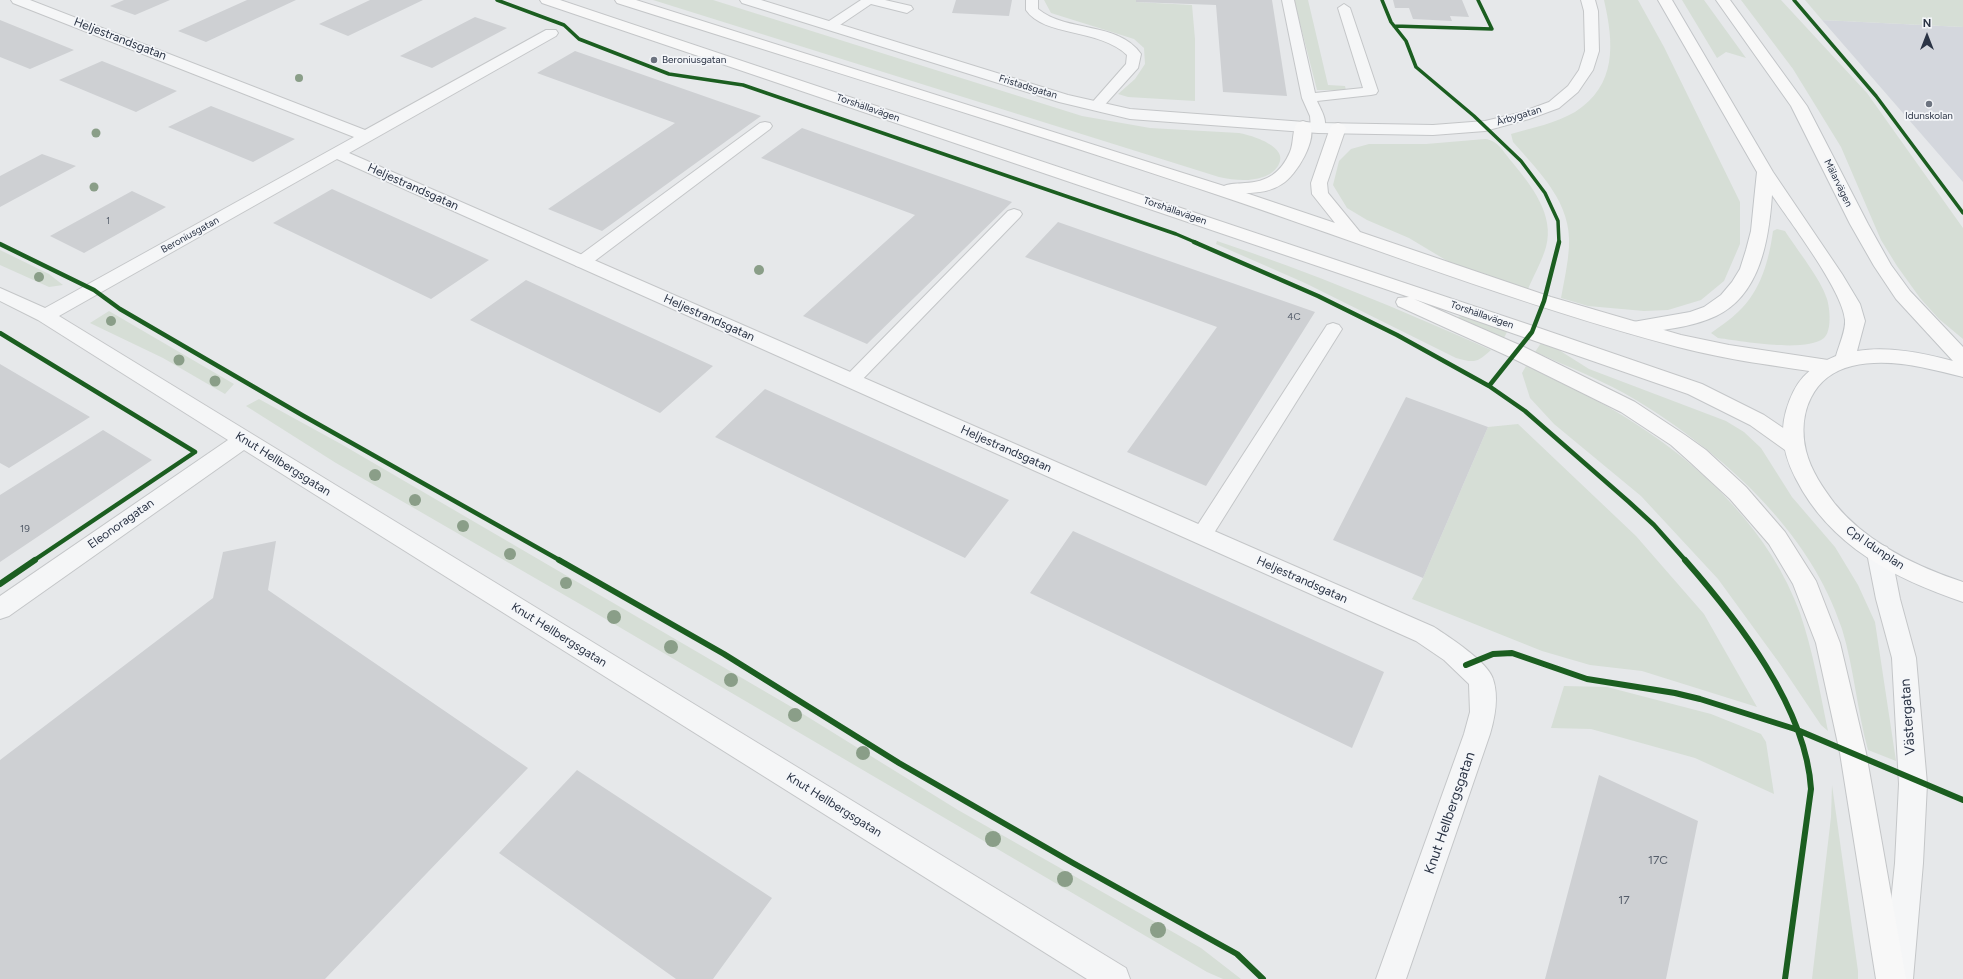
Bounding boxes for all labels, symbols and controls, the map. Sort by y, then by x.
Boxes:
street label: Heljestrandsgatan [72,15,168,63]
north arrow [1907,16,1947,56]
text: N [1923,17,1931,30]
place label: Beroniusgatan [662,54,726,66]
marker: Beroniusgatan [649,55,659,65]
street label: Fristadsgatan [997,72,1059,102]
street label: Torshällavägen [835,92,901,124]
marker: Idunskolan [1924,99,1934,109]
street label: Årbygatan [1495,103,1543,129]
place label: Idunskolan [1905,110,1953,122]
street label: Mälarvägen [1821,157,1855,209]
street label: Heljestrandsgatan [365,160,461,214]
street label: Torshällavägen [1142,195,1208,227]
street label: Beroniusgatan [159,214,221,256]
house number: 1 [106,216,110,226]
street label: Heljestrandsgatan [661,291,757,345]
street label: Torshällavägen [1449,299,1515,331]
house number: 4C [1287,311,1301,323]
street label: Heljestrandsgatan [958,422,1054,476]
street label: Knut Hellbergsgatan [233,429,333,499]
street label: Eleonoragatan [85,496,157,552]
house number: 19 [20,523,30,535]
street label: Cpl Idunplan [1843,523,1907,573]
street label: Heljestrandsgatan [1254,553,1350,607]
street label: Knut Hellbergsgatan [509,600,609,670]
street label: Västergatan [1897,678,1919,756]
street label: Knut Hellbergsgatan [1421,750,1479,876]
street label: Knut Hellbergsgatan [784,770,884,840]
house number: 17C [1648,853,1668,867]
house number: 17 [1618,893,1630,907]

